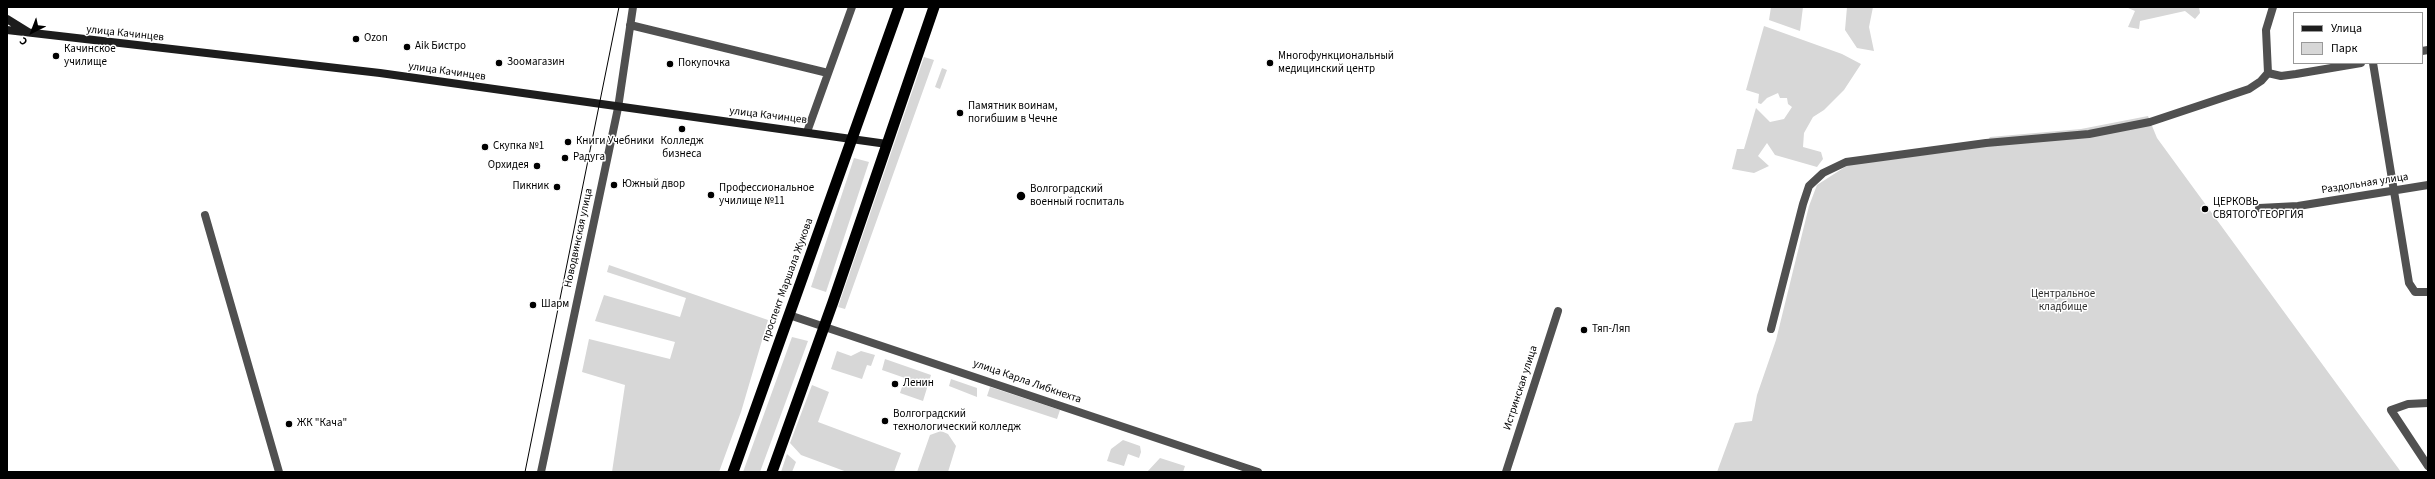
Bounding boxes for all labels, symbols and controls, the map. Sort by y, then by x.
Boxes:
north arrow [12,12,52,52]
legend [2293,12,2423,64]
text: Улица [2331,20,2362,37]
street label: улица Качинцев [85,23,165,45]
place label: Ozon [364,32,388,46]
text: С [16,34,31,49]
marker: Ozon [351,34,361,44]
place label: Aik Бистро [415,40,466,54]
text: Парк [2331,40,2357,57]
marker: Aik Бистро [402,42,412,52]
place label: Качинское училище [64,43,116,69]
place label: Многофункциональный медицинский центр [1278,50,1394,76]
marker: Качинское училище [51,51,61,61]
place label: Зоомагазин [507,56,565,70]
place label: Покупочка [678,57,730,71]
marker: Зоомагазин [494,58,504,68]
marker: Многофункциональный медицинский центр [1265,58,1275,68]
marker: Покупочка [665,59,675,69]
street label: улица Качинцев [407,60,487,84]
place label: Памятник воинам, погибшим в Чечне [968,100,1058,126]
street label: улица Качинцев [728,105,808,127]
marker: Памятник воинам, погибшим в Чечне [955,108,965,118]
marker: Колледж бизнеса [677,124,687,134]
place label: Книги Учебники [576,135,654,149]
place label: Колледж бизнеса [661,135,703,161]
marker: Книги Учебники [563,137,573,147]
place label: Скупка №1 [493,140,544,154]
marker: Скупка №1 [480,142,490,152]
place label: Радуга [573,151,605,165]
marker: Радуга [560,153,570,163]
place label: Орхидея [488,159,529,173]
marker: Орхидея [532,161,542,171]
street label: Раздольная улица [2321,171,2409,197]
place label: Южный двор [622,178,685,192]
place label: Пикник [512,180,549,194]
marker: Южный двор [609,180,619,190]
marker: Пикник [552,182,562,192]
place label: Профессиональное училище №11 [719,182,814,208]
place label: Волгоградский военный госпиталь [1030,183,1124,209]
street label: Новодвинская улица [562,187,596,289]
marker: Профессиональное училище №11 [706,190,716,200]
marker: Волгоградский военный госпиталь [1015,190,1027,202]
place label: ЦЕРКОВЬ СВЯТОГО ГЕОРГИЯ [2213,196,2304,222]
marker: ЦЕРКОВЬ СВЯТОГО ГЕОРГИЯ [2200,204,2210,214]
street label: проспект Маршала Жукова [759,216,817,344]
park label: Центральное кладбище [2031,288,2095,314]
place label: Шарм [541,298,569,312]
marker: Шарм [528,300,538,310]
place label: Тяп-Ляп [1592,323,1630,337]
marker: Тяп-Ляп [1579,325,1589,335]
street label: Истринская улица [1501,344,1541,432]
street label: улица Карла Либкнехта [971,357,1083,407]
place label: Ленин [903,377,934,391]
marker: Ленин [890,379,900,389]
place label: Волгоградский технологический колледж [893,408,1021,434]
marker: Волгоградский технологический колледж [880,416,890,426]
place label: ЖК "Кача" [297,417,347,431]
marker: ЖК "Кача" [284,419,294,429]

